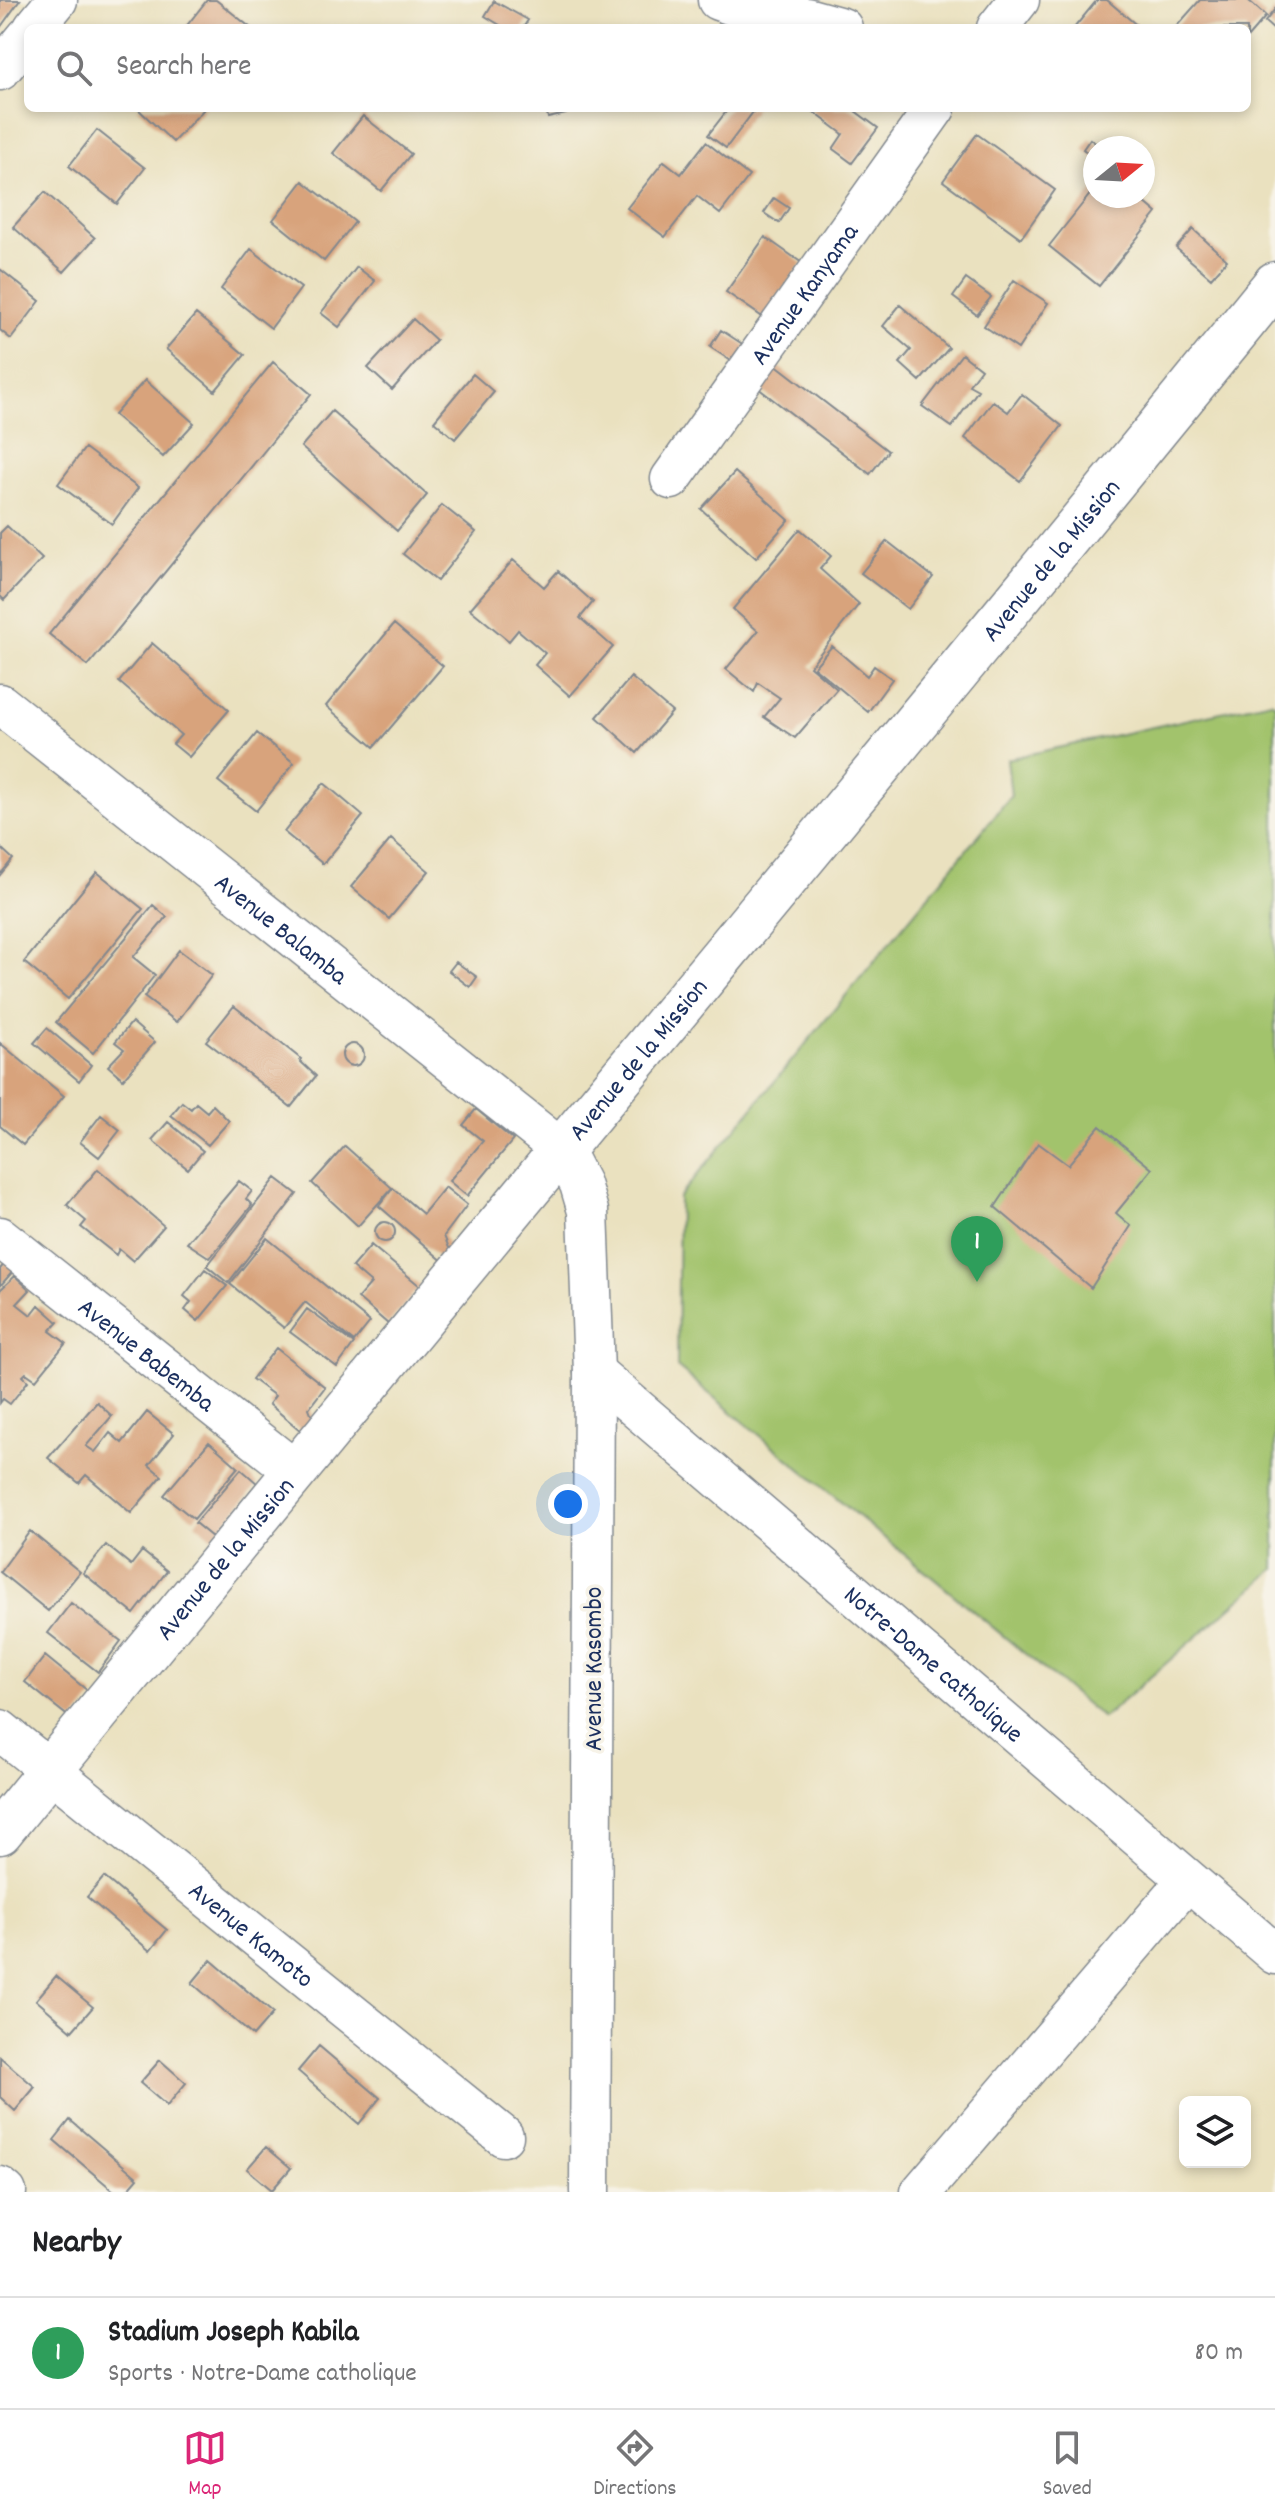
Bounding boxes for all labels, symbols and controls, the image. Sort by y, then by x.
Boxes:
search box [24,24,1251,112]
icon: search [52,46,96,90]
text: Search here [116,47,252,90]
north arrow [1083,136,1155,208]
street label: Avenue Kanyama [743,216,870,374]
street label: Avenue de la Mission [975,472,1131,651]
street label: Avenue Balamba [205,866,355,996]
street label: Avenue de la Mission [561,971,718,1150]
pin: 1 [951,1216,1003,1282]
street label: Avenue Babemba [69,1291,222,1423]
street label: Avenue de la Mission [148,1471,305,1650]
your location [548,1484,588,1524]
street label: Notre-Dame catholique [834,1578,1030,1753]
street label: Avenue Kasombo [577,1587,614,1751]
street label: Avenue Kamoto [179,1874,321,1998]
map controls [1179,2096,1251,2168]
button: layers [1179,2096,1251,2168]
text: Nearby [32,2220,121,2269]
text: Stadium Joseph Kabila [108,2313,359,2356]
text: 1 [55,2335,61,2372]
text: 80 m [1195,2335,1243,2372]
text: Sports · Notre-Dame catholique [108,2356,417,2393]
tab: Map [183,2426,227,2505]
tab: Directions [593,2426,677,2505]
tab: Saved [1043,2426,1092,2505]

